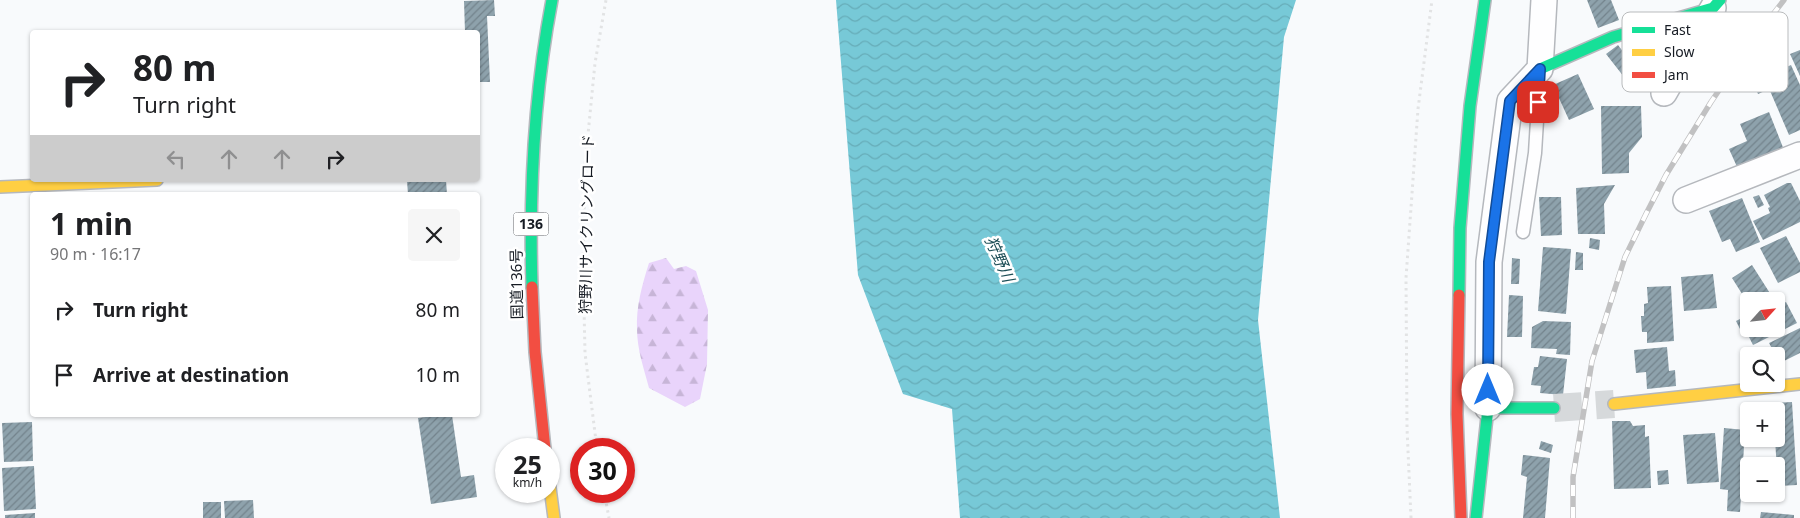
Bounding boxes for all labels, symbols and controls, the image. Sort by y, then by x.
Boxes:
legend [1622,12,1788,92]
text: Fast [1664,20,1691,39]
text: Slow [1664,42,1695,61]
text: 80 m [133,44,216,91]
icon: right [50,50,115,115]
text: Jam [1662,65,1689,84]
pin [1517,81,1559,123]
icon: arrive [1524,88,1552,116]
text: Turn right [133,89,236,119]
street label: 狩野川サイクリングロード [574,134,598,314]
icon: left [162,145,190,173]
icon: ahead [215,145,243,173]
icon: ahead [268,145,296,173]
icon: right [321,145,349,173]
text: 1 min [50,203,133,244]
button: close [408,209,460,261]
road number: 136 [514,212,548,235]
water label: 狩野川 [980,233,1021,287]
text: 90 m · 16:17 [50,243,141,265]
street label: 国道136号 [505,248,527,320]
north arrow [1740,292,1785,338]
map controls [1740,292,1785,502]
icon: right [50,296,78,324]
text: Turn right [93,297,188,323]
text: 80 m [416,297,460,323]
button: search [1740,347,1785,392]
icon: arrive [50,361,78,389]
text: Arrive at destination [93,362,289,388]
text: 10 m [416,362,460,388]
position arrow [1461,363,1513,415]
button: + [1740,402,1785,447]
speed limit sign: 30 [570,438,635,503]
text: 25 [513,447,542,481]
button: − [1740,457,1785,502]
text: km/h [513,474,542,491]

